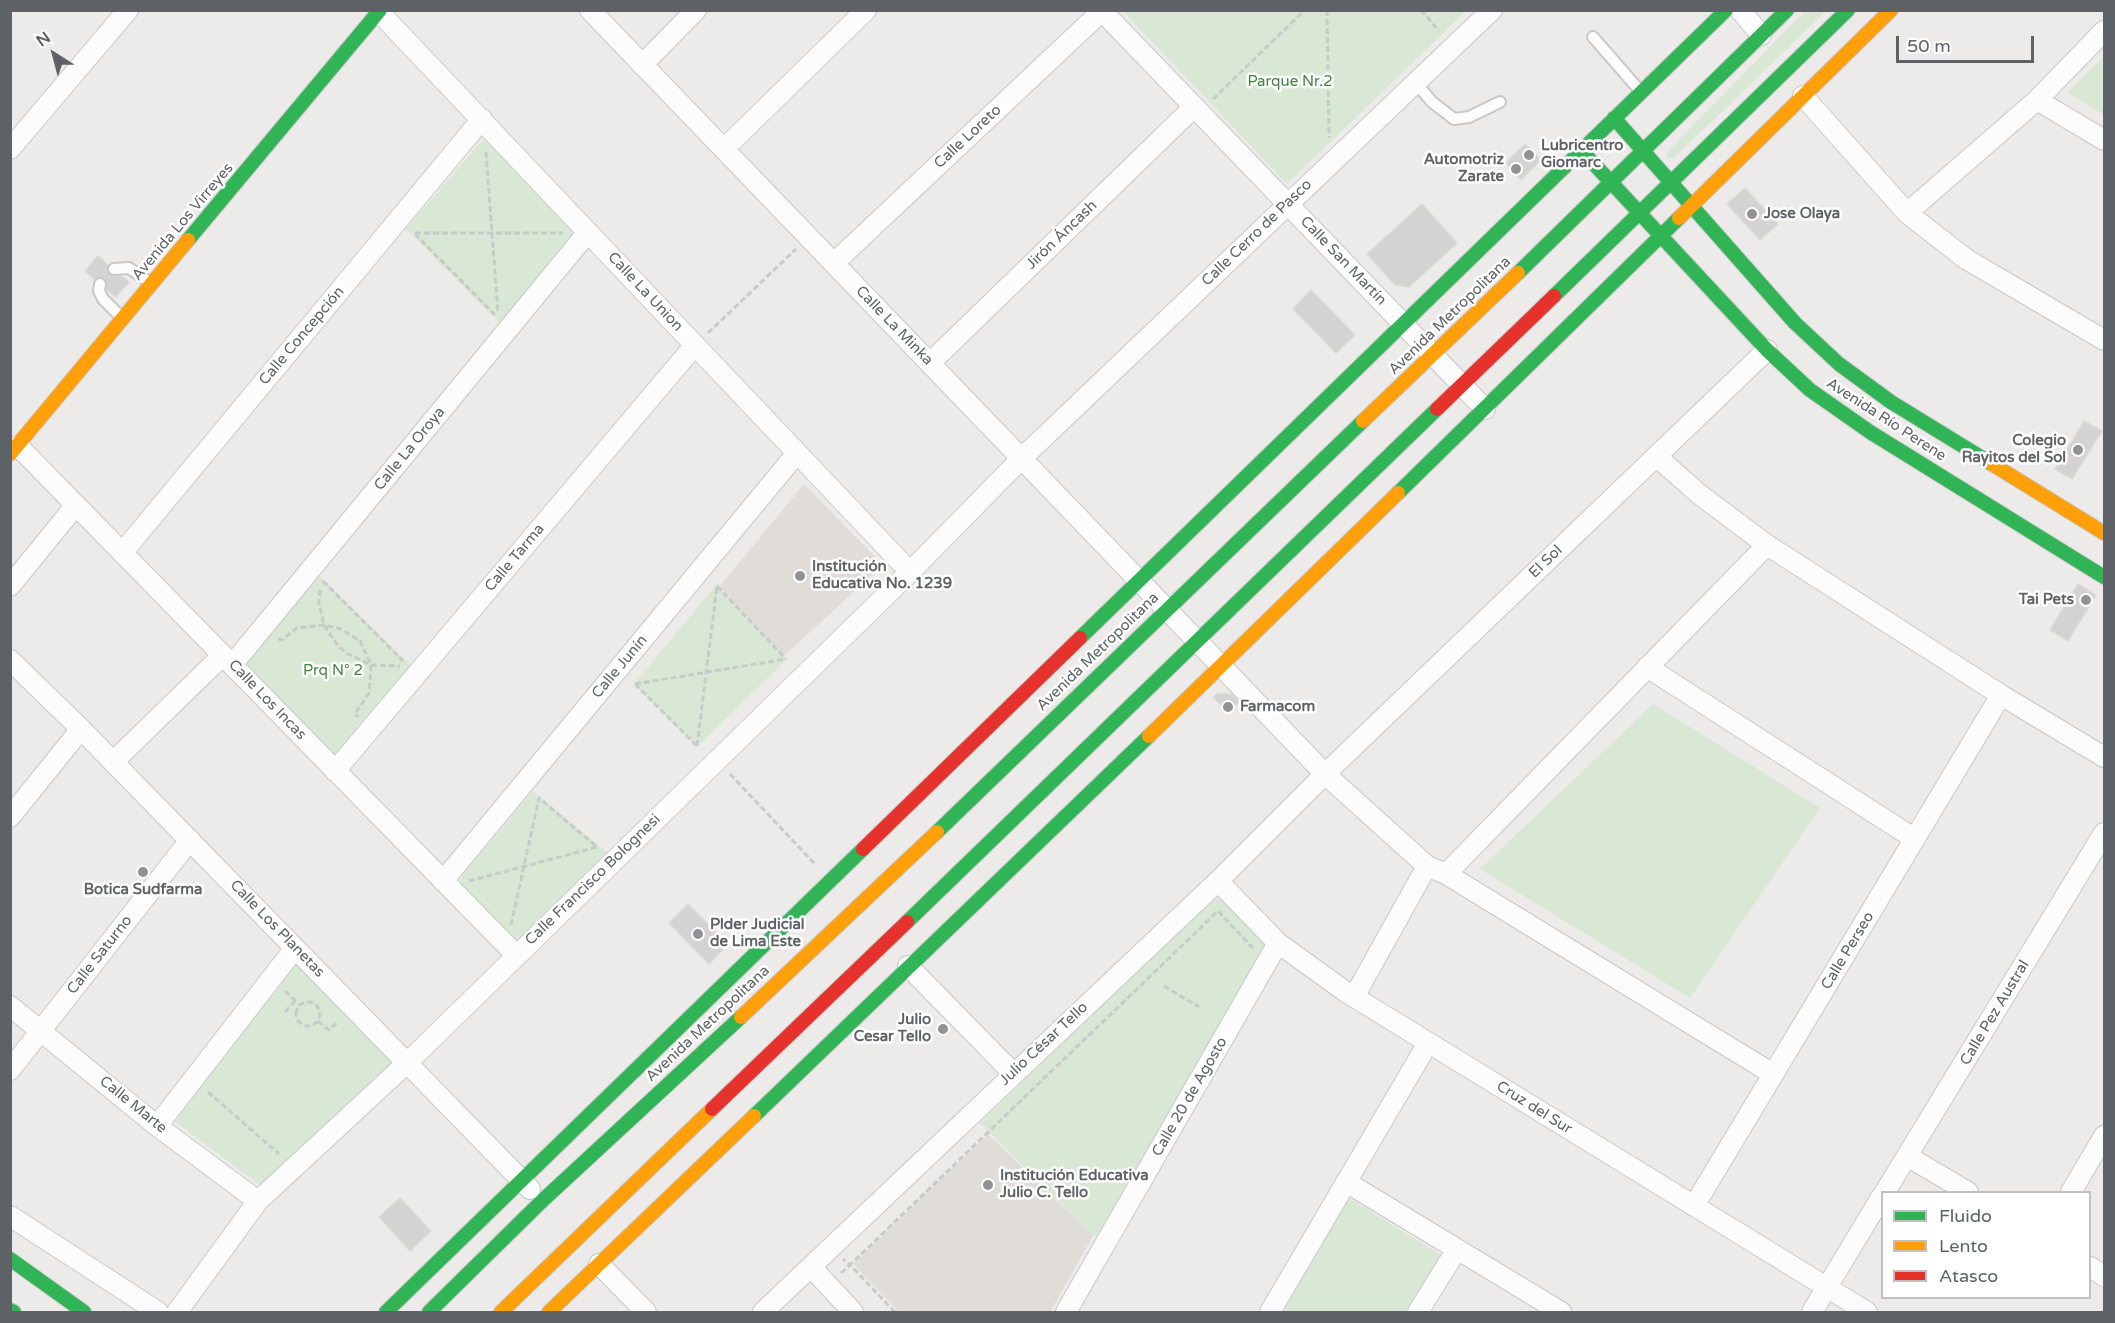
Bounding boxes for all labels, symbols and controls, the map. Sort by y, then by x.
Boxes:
north arrow [24,24,84,84]
scale bar [1899,24,2037,62]
text: N [32,28,54,51]
text: 50 m [1907,35,1951,57]
park label: Parque Nr.2 [1247,73,1333,91]
street label: Calle Loreto [931,101,1005,173]
place label: Lubricentro Giomarc [1541,137,1623,172]
marker: Lubricentro Giomarc [1522,148,1536,162]
place label: Automotriz Zarate [1424,151,1504,186]
street label: Avenida Los Virreyes [129,160,237,284]
marker: Automotriz Zarate [1509,162,1523,176]
street label: Calle Cerro de Pasco [1198,176,1316,290]
street label: Jirón Áncash [1023,197,1101,273]
place label: Jose Olaya [1764,205,1840,223]
marker: Jose Olaya [1745,207,1759,221]
street label: Calle San Martín [1296,213,1390,309]
street label: Calle La Union [604,249,686,335]
street label: Avenida Metropolitana [1385,253,1515,379]
street label: Calle Concepción [256,283,348,389]
street label: Calle La Minka [852,283,936,369]
street label: Avenida Río Perene [1823,375,1949,465]
street label: Calle La Oroya [371,403,449,495]
place label: Colegio Rayitos del Sol [1962,432,2066,467]
marker: Colegio Rayitos del Sol [2071,443,2085,457]
street label: Calle Tarma [481,520,549,596]
street label: El Sol [1526,542,1566,582]
place label: Institución Educativa No. 1239 [812,558,952,593]
marker: Institución Educativa No. 1239 [793,569,807,583]
street label: Avenida Metropolitana [1033,589,1163,715]
place label: Tai Pets [2019,591,2074,609]
marker: Tai Pets [2079,593,2093,607]
street label: Calle Junín [588,632,652,702]
street label: Calle Los Incas [224,656,310,744]
park label: Prq N° 2 [303,662,363,680]
place label: Farmacom [1240,698,1315,716]
marker: Farmacom [1221,700,1235,714]
street label: Calle Francisco Bolognesi [522,811,664,949]
marker: Botica Sudfarma [136,865,150,879]
street label: Calle Los Planetas [226,876,328,982]
place label: Botica Sudfarma [84,881,202,899]
street label: Calle Perseo [1818,909,1878,993]
street label: Calle Saturno [64,912,136,998]
place label: Plder Judicial de Lima Este [710,916,805,951]
marker: Plder Judicial de Lima Este [691,927,705,941]
street label: Calle Pez Austral [1957,957,2033,1069]
street label: Avenida Metropolitana [642,962,774,1086]
street label: Julio César Tello [996,999,1092,1089]
place label: Julio Cesar Tello [854,1011,931,1046]
marker: Julio Cesar Tello [936,1022,950,1036]
street label: Calle 20 de Agosto [1149,1034,1231,1160]
street label: Calle Marte [96,1072,170,1138]
street label: Cruz del Sur [1493,1078,1575,1138]
place label: Institución Educativa Julio C. Tello [1000,1167,1149,1202]
marker: Institución Educativa Julio C. Tello [981,1178,995,1192]
legend [1881,1191,2091,1299]
text: Fluido [1939,1205,1992,1227]
text: Lento [1939,1235,1988,1257]
text: Atasco [1939,1265,1998,1287]

